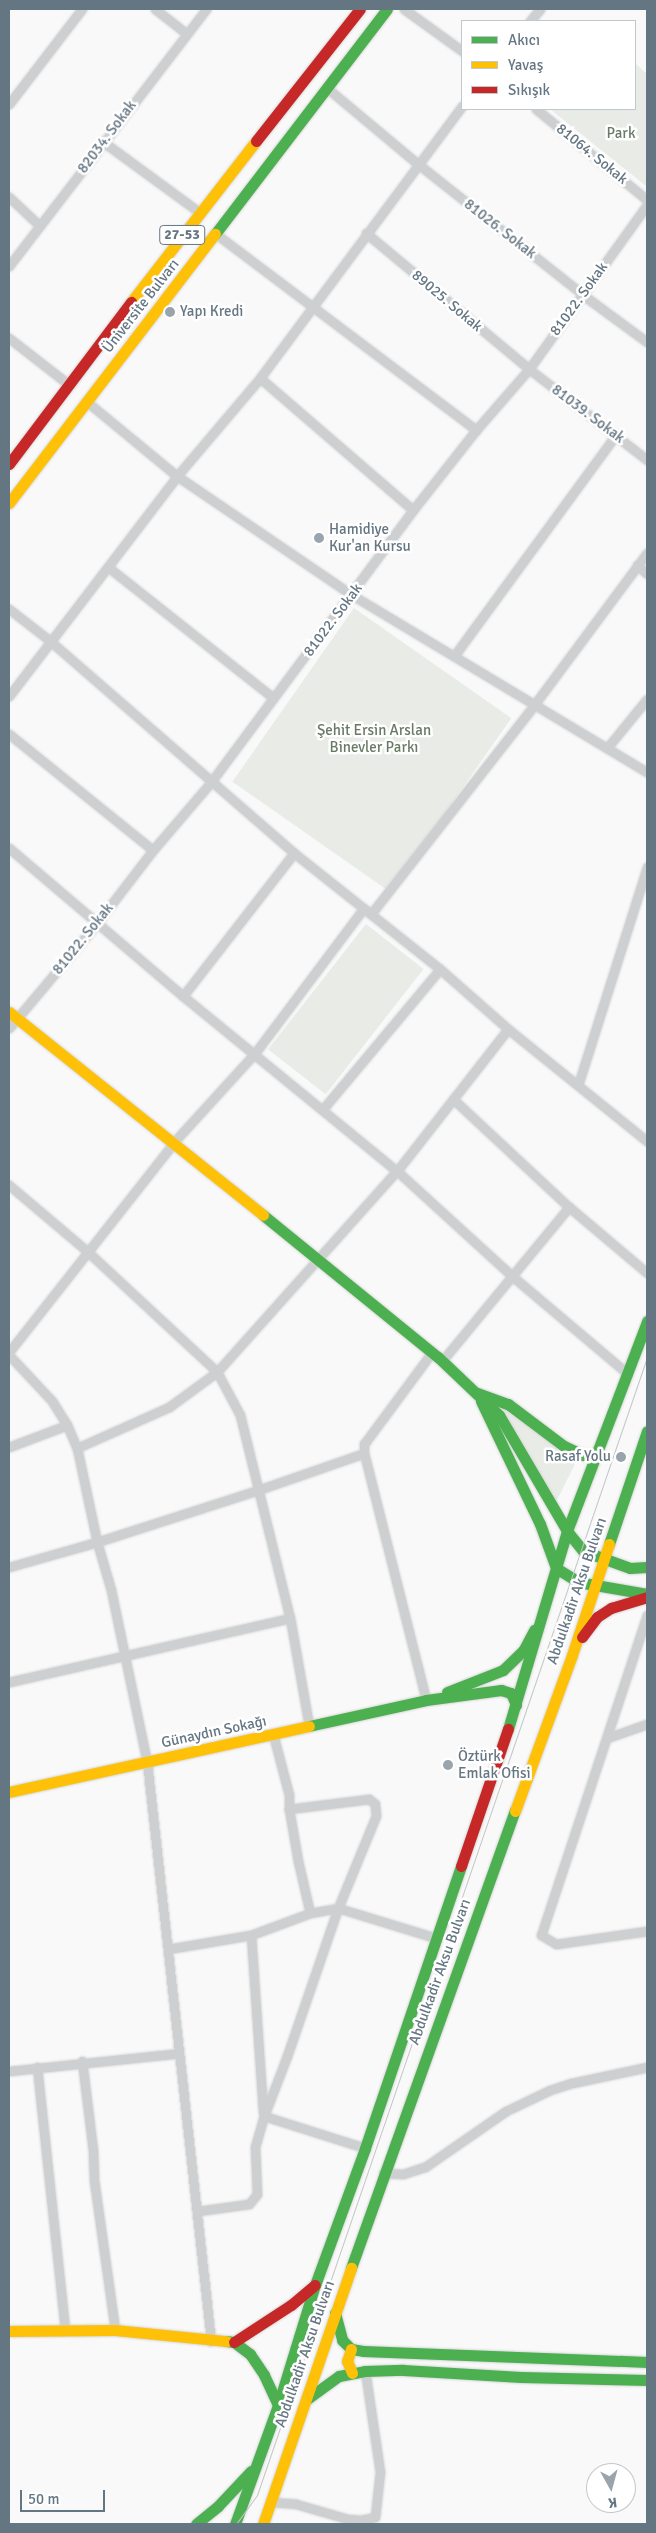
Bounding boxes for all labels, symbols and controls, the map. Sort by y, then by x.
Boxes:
legend [461,20,636,110]
text: Akıcı [508,31,540,49]
text: Yavaş [508,56,543,74]
text: Sıkışık [508,81,550,99]
street label: 82034. Sokak [74,97,140,177]
street label: 81064. Sokak [553,120,631,188]
park label: Park [607,125,635,143]
street label: 81026. Sokak [460,195,540,263]
road number: 27-53 [158,224,206,246]
street label: Üniversite Bulvarı [99,256,183,356]
street label: 81022. Sokak [546,259,612,339]
street label: 89025. Sokak [408,266,486,336]
place label: Yapı Kredi [180,303,243,321]
marker: Yapı Kredi [164,306,176,318]
street label: 81039. Sokak [548,381,628,447]
place label: Hamidiye Kur'an Kursu [329,520,411,555]
marker: Hamidiye Kur'an Kursu [313,532,325,544]
street label: 81022. Sokak [300,580,366,660]
park label: Şehit Ersin Arslan Binevler Parkı [317,721,431,756]
street label: 81022. Sokak [49,900,117,978]
place label: Rasaf Yolu [545,1448,611,1466]
marker: Rasaf Yolu [615,1451,627,1463]
street label: Abdulkadir Aksu Bulvarı [543,1515,611,1667]
street label: Günaydın Sokağı [160,1712,268,1752]
place label: Öztürk Emlak Ofisi [458,1747,531,1782]
marker: Öztürk Emlak Ofisi [442,1759,454,1771]
street label: Abdulkadir Aksu Bulvarı [405,1897,475,2047]
street label: Abdulkadir Aksu Bulvarı [271,2278,339,2430]
north arrow [586,2463,636,2513]
scale bar [22,2480,108,2512]
text: 50 m [28,2490,59,2508]
text: K [607,2493,618,2511]

